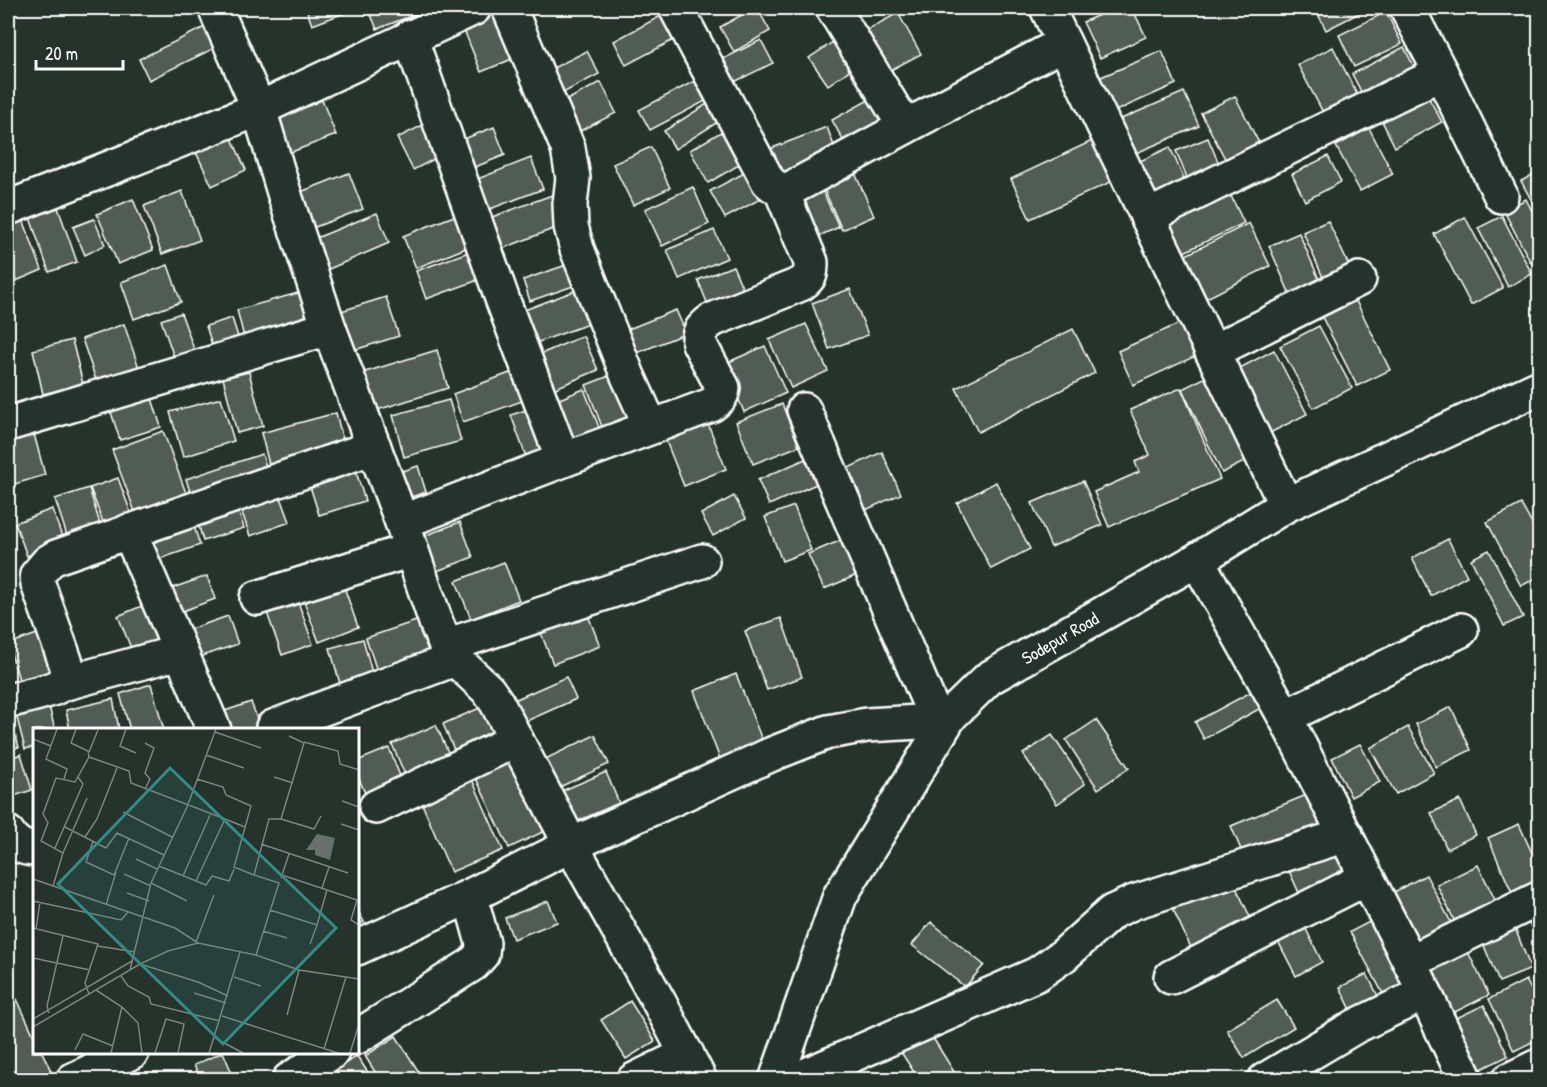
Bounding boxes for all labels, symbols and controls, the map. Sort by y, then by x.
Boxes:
scale bar [36,33,123,71]
text: 20 m [45,41,78,66]
street label: Sodepur Road [1017,606,1103,670]
inset map [33,728,358,1054]

